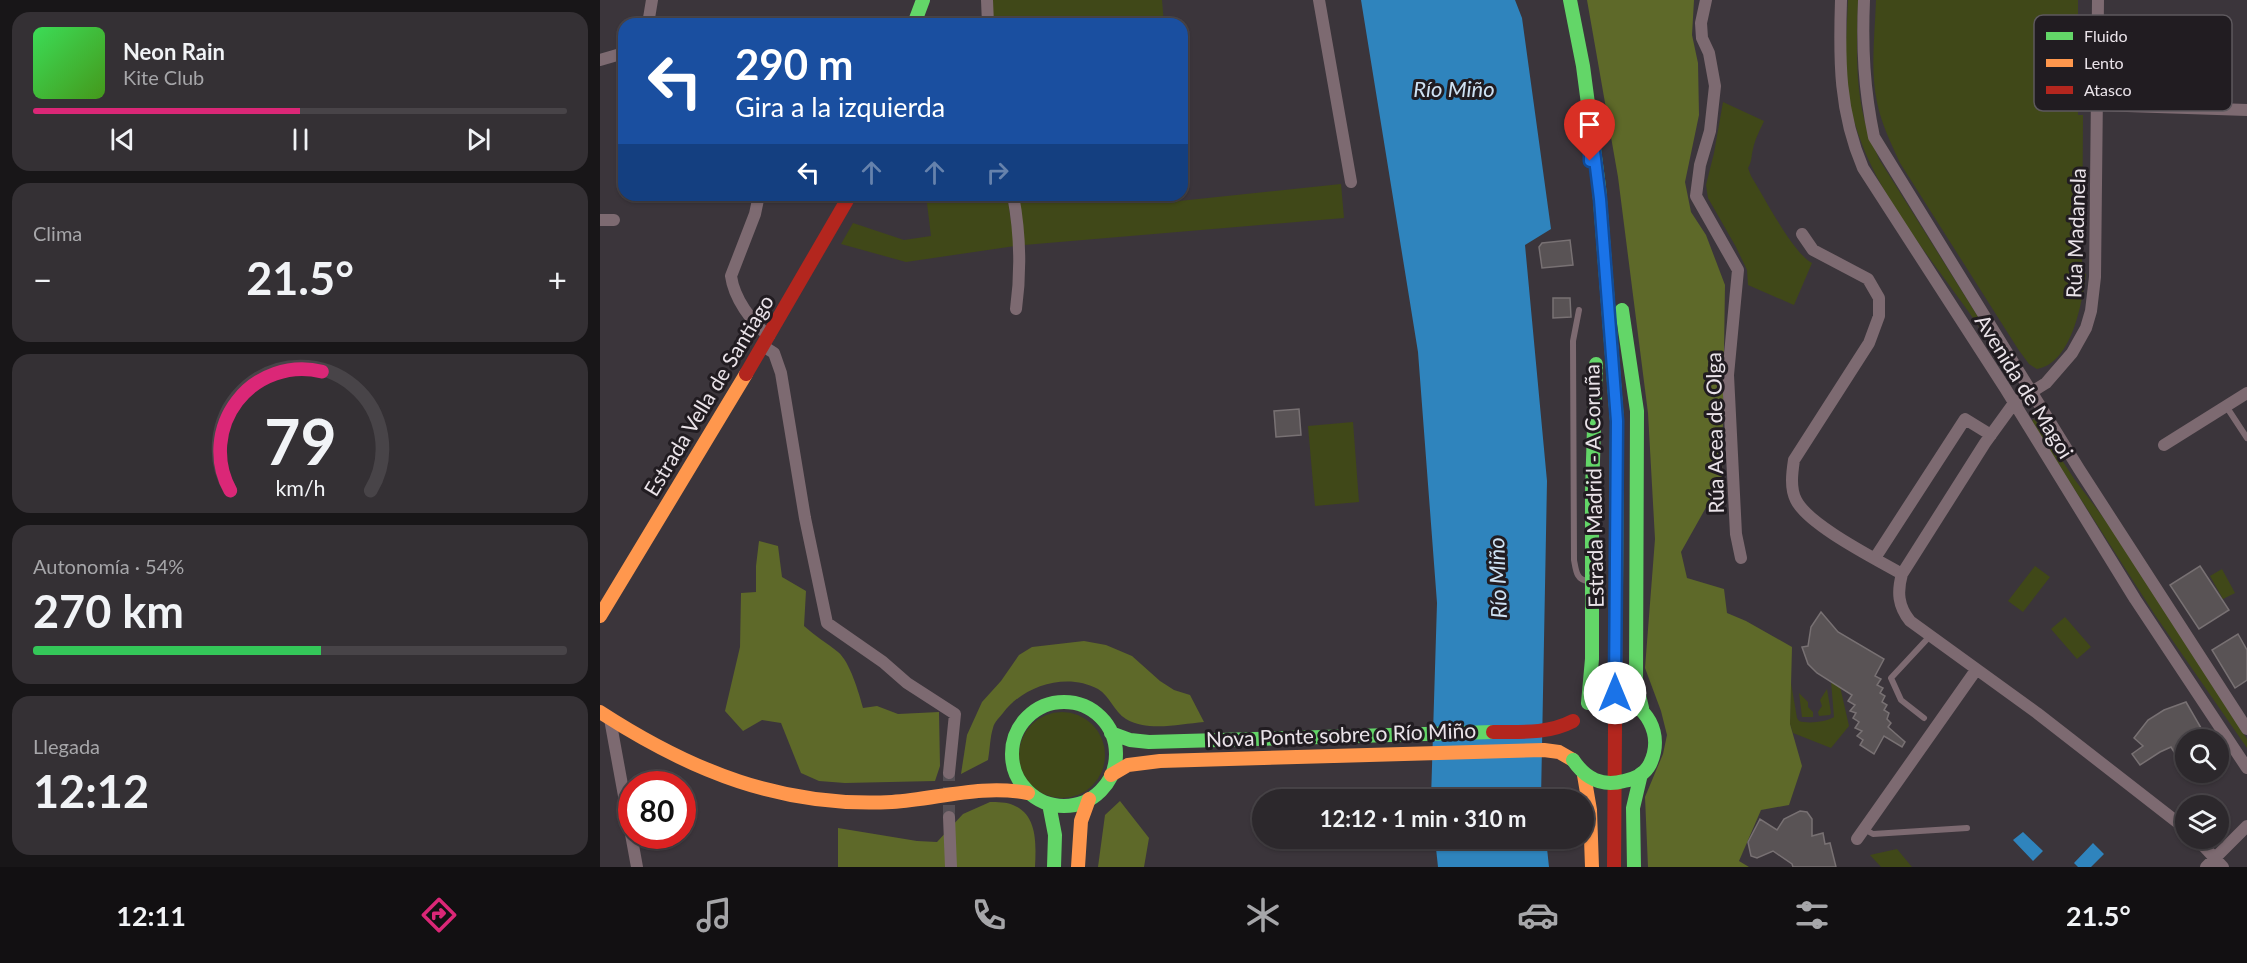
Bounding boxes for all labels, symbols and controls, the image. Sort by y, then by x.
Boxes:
legend [2034,15,2232,111]
text: Fluido [2084,26,2127,45]
text: Neon Rain [123,38,225,65]
text: 290 m [735,39,853,89]
icon: left [636,42,714,120]
text: Lento [2084,53,2124,72]
text: Kite Club [123,65,204,89]
water label: Río Miño [1413,75,1495,102]
text: Atasco [2084,80,2132,99]
text: Gira a la izquierda [735,90,945,123]
pin [1564,99,1615,161]
icon: arrive [1573,108,1606,141]
icon: previous [106,123,139,156]
icon: pause [284,123,317,156]
icon: next [462,123,495,156]
icon: left [792,156,825,189]
icon: ahead [855,156,888,189]
icon: ahead [918,156,951,189]
icon: right [981,156,1014,189]
street label: Rúa Madanela [2060,167,2090,299]
text: Clima [33,221,82,245]
text: 21.5° [246,251,354,305]
text: − [33,259,52,299]
text: + [548,259,567,299]
street label: Estrada Vella de Santiago [638,290,778,500]
street label: Avenida de Magoi [1971,309,2079,463]
street label: Rúa Acea de Olga [1700,352,1728,514]
street label: Estrada Madrid - A Coruña [1578,364,1608,608]
text: 79 [264,403,336,478]
text: km/h [275,475,325,501]
water label: Río Miño [1482,537,1512,619]
text: Autonomía · 54% [33,554,184,578]
text: 270 km [33,584,184,638]
position arrow [1583,661,1647,725]
street label: Nova Ponte sobre o Río Miño [1206,717,1477,751]
map controls [2175,729,2229,849]
button: search [2175,729,2229,783]
text: Llegada [33,734,100,758]
text: 12:12 [33,764,149,818]
speed limit sign: 80 [618,771,696,849]
button: layers [2175,795,2229,849]
text: 12:12 · 1 min · 310 m [1320,805,1526,832]
icon: directions [418,894,460,936]
icon: music [693,894,735,936]
icon: phone [968,894,1010,936]
icon: climate [1242,894,1284,936]
icon: car [1517,894,1559,936]
icon: filters [1791,894,1833,936]
text: 12:11 [116,899,186,932]
text: 21.5° [2066,899,2131,932]

